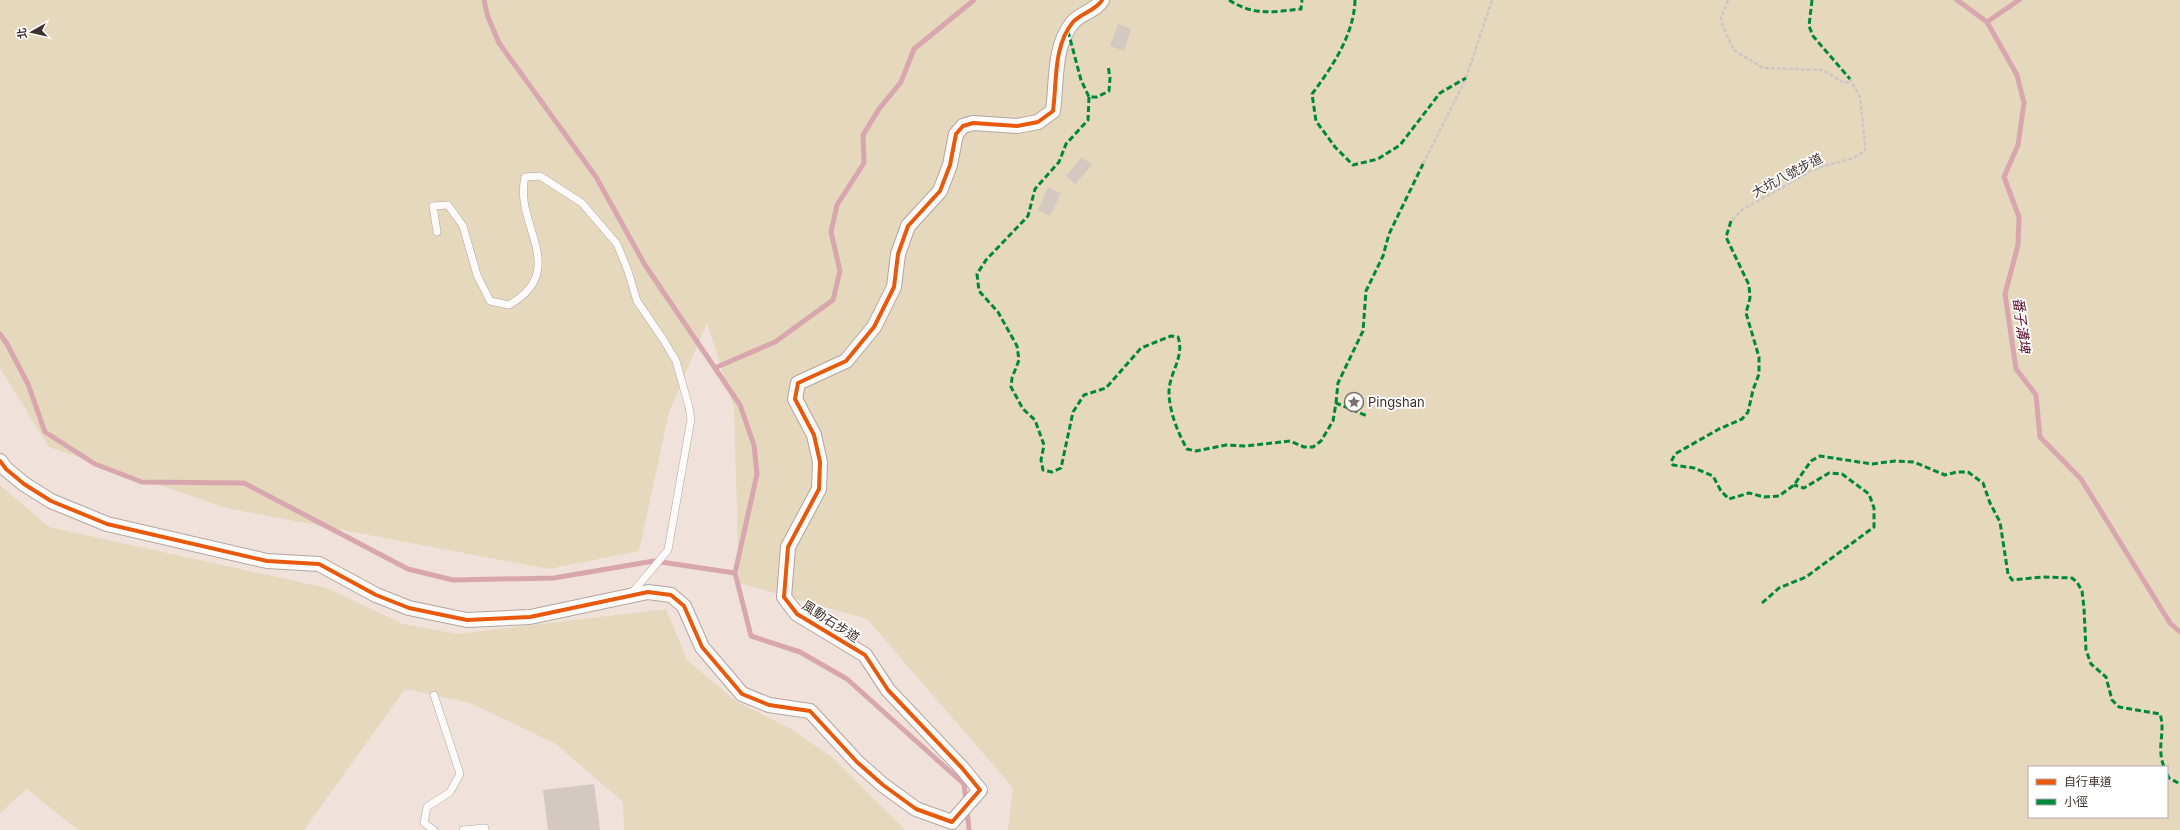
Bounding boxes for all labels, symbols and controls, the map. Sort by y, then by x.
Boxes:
north arrow [12,12,52,52]
text: 北 [14,27,30,40]
street label: 大坑八號步道 [1749,150,1825,200]
water label: 番子溝埤 [2010,296,2034,356]
place icon: Pingshan [1343,391,1365,413]
place label: Pingshan [1368,394,1425,410]
street label: 風動石步道 [799,597,863,645]
legend [2028,766,2168,818]
text: 自行車道 [2064,774,2112,789]
text: 小徑 [2064,794,2088,809]

